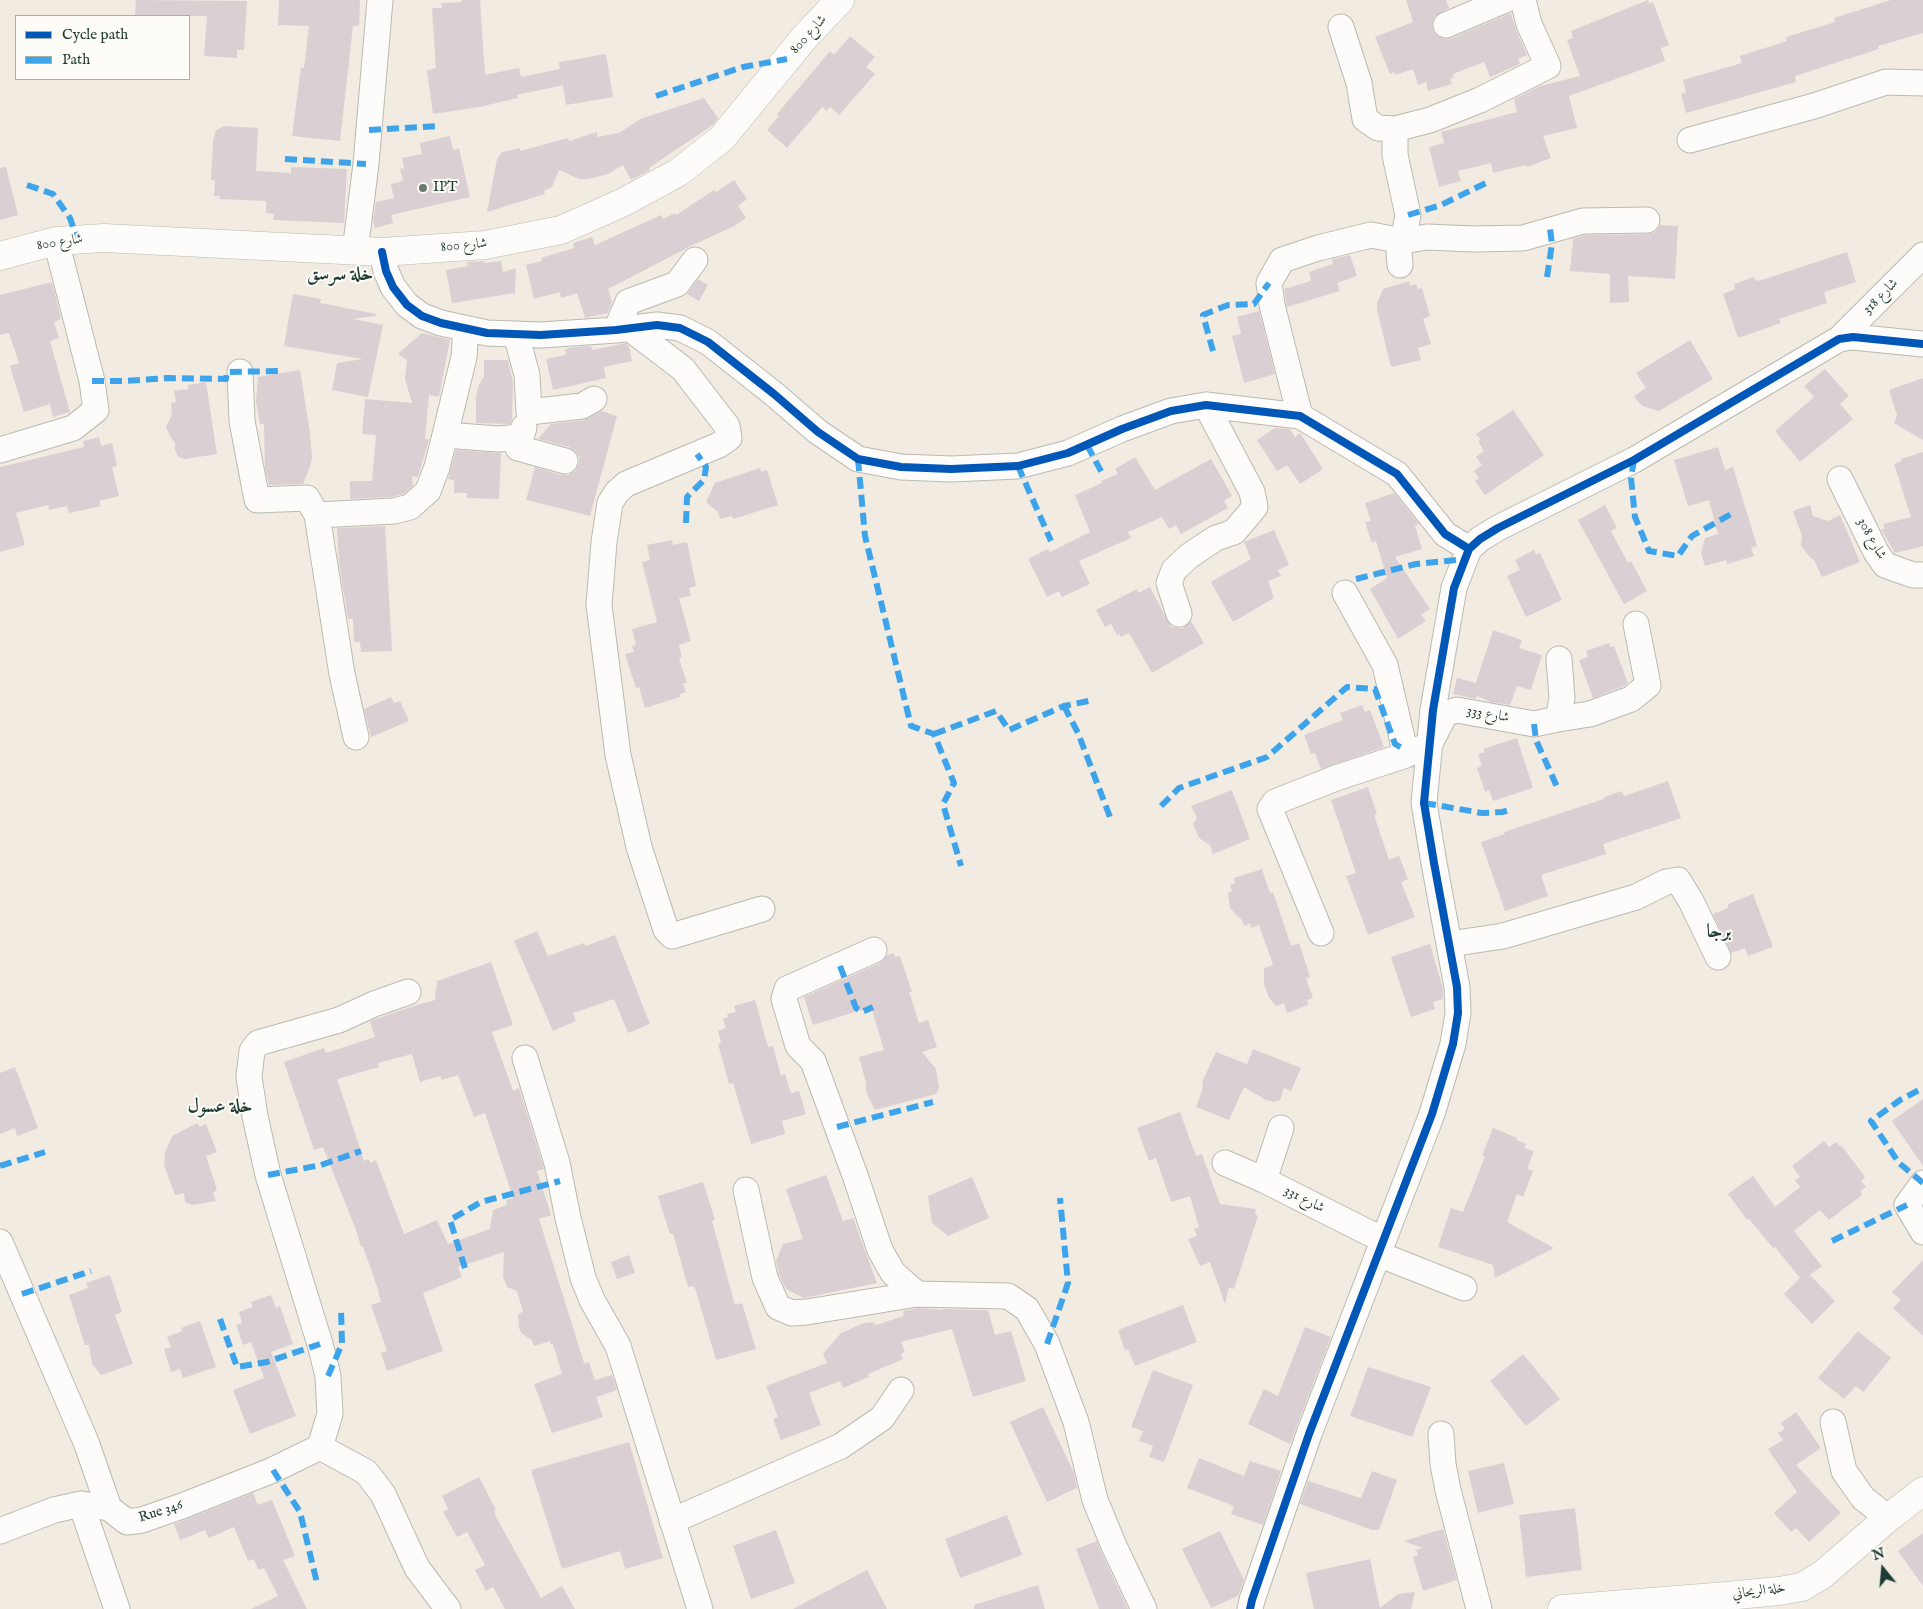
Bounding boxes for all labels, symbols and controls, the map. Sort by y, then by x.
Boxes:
street label: شارع 800 [787,12,831,58]
legend [15,15,190,80]
text: Cycle path [62,25,128,44]
text: Path [62,50,90,69]
place label: IPT [433,180,458,196]
marker: IPT [417,182,429,194]
street label: شارع 800 [36,231,84,255]
street label: شارع 800 [440,236,488,256]
district label: خلة سرسق [307,265,373,287]
street label: شارع 318 [1860,276,1902,318]
street label: شارع 308 [1853,515,1889,563]
street label: شارع 333 [1465,703,1511,727]
district label: برجا [1706,922,1732,944]
district label: خلة عسول [188,1097,252,1119]
street label: شارع 331 [1281,1183,1327,1217]
street label: Rue 346 [137,1497,185,1527]
north arrow [1858,1544,1908,1594]
text: N [1870,1544,1887,1565]
street label: خلة الريحاني [1731,1580,1787,1604]

